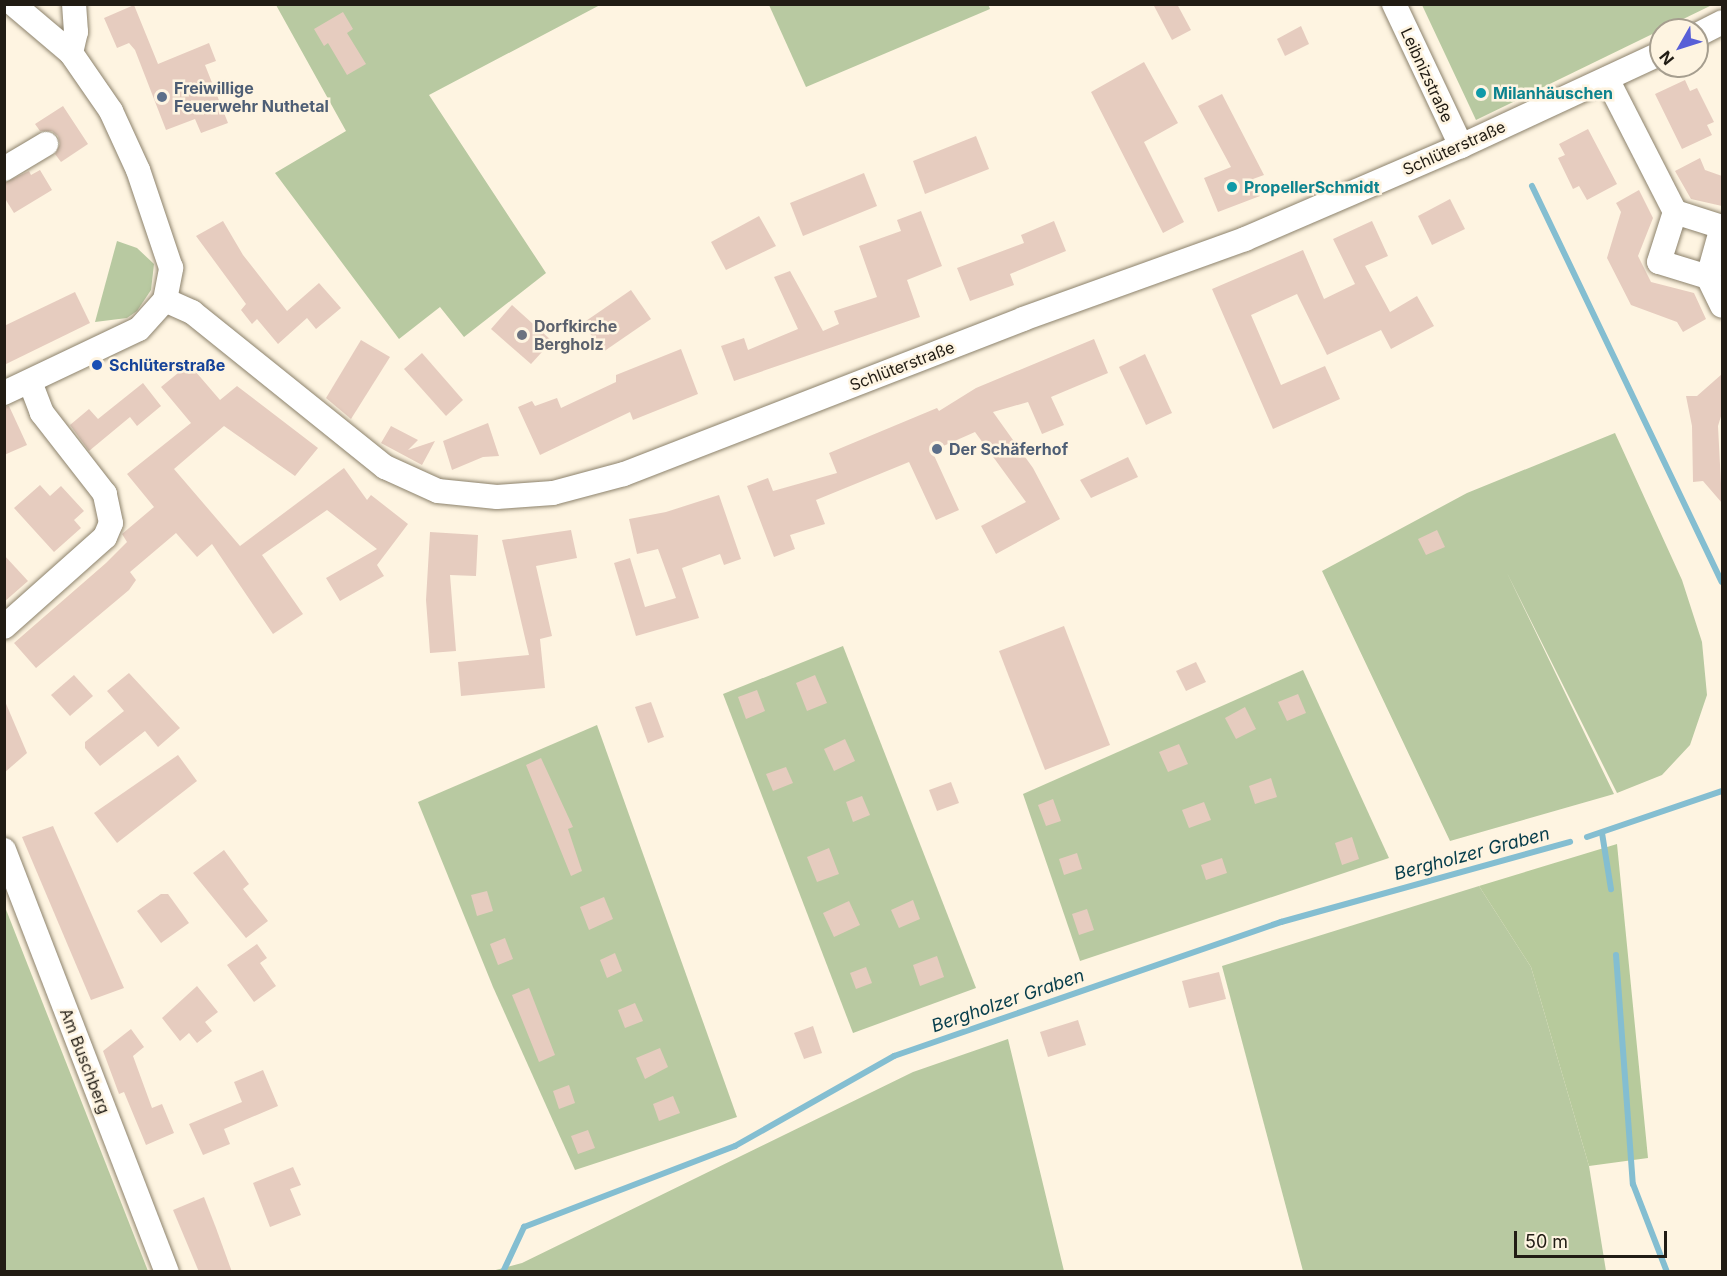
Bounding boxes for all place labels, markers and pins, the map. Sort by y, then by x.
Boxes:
place label: Freiwillige Feuerwehr Nuthetal [174,78,329,116]
place label: Milanhäuschen [1493,83,1613,103]
marker: Milanhäuschen [1474,86,1488,100]
marker: Freiwillige Feuerwehr Nuthetal [155,90,169,104]
place label: PropellerSchmidt [1244,177,1380,197]
marker: PropellerSchmidt [1225,180,1239,194]
place label: Dorfkirche Bergholz [534,316,617,354]
marker: Dorfkirche Bergholz [515,328,529,342]
place label: Schlüterstraße [109,355,225,375]
marker: Schlüterstraße [90,358,104,372]
place label: Der Schäferhof [949,439,1068,459]
marker: Der Schäferhof [930,442,944,456]

